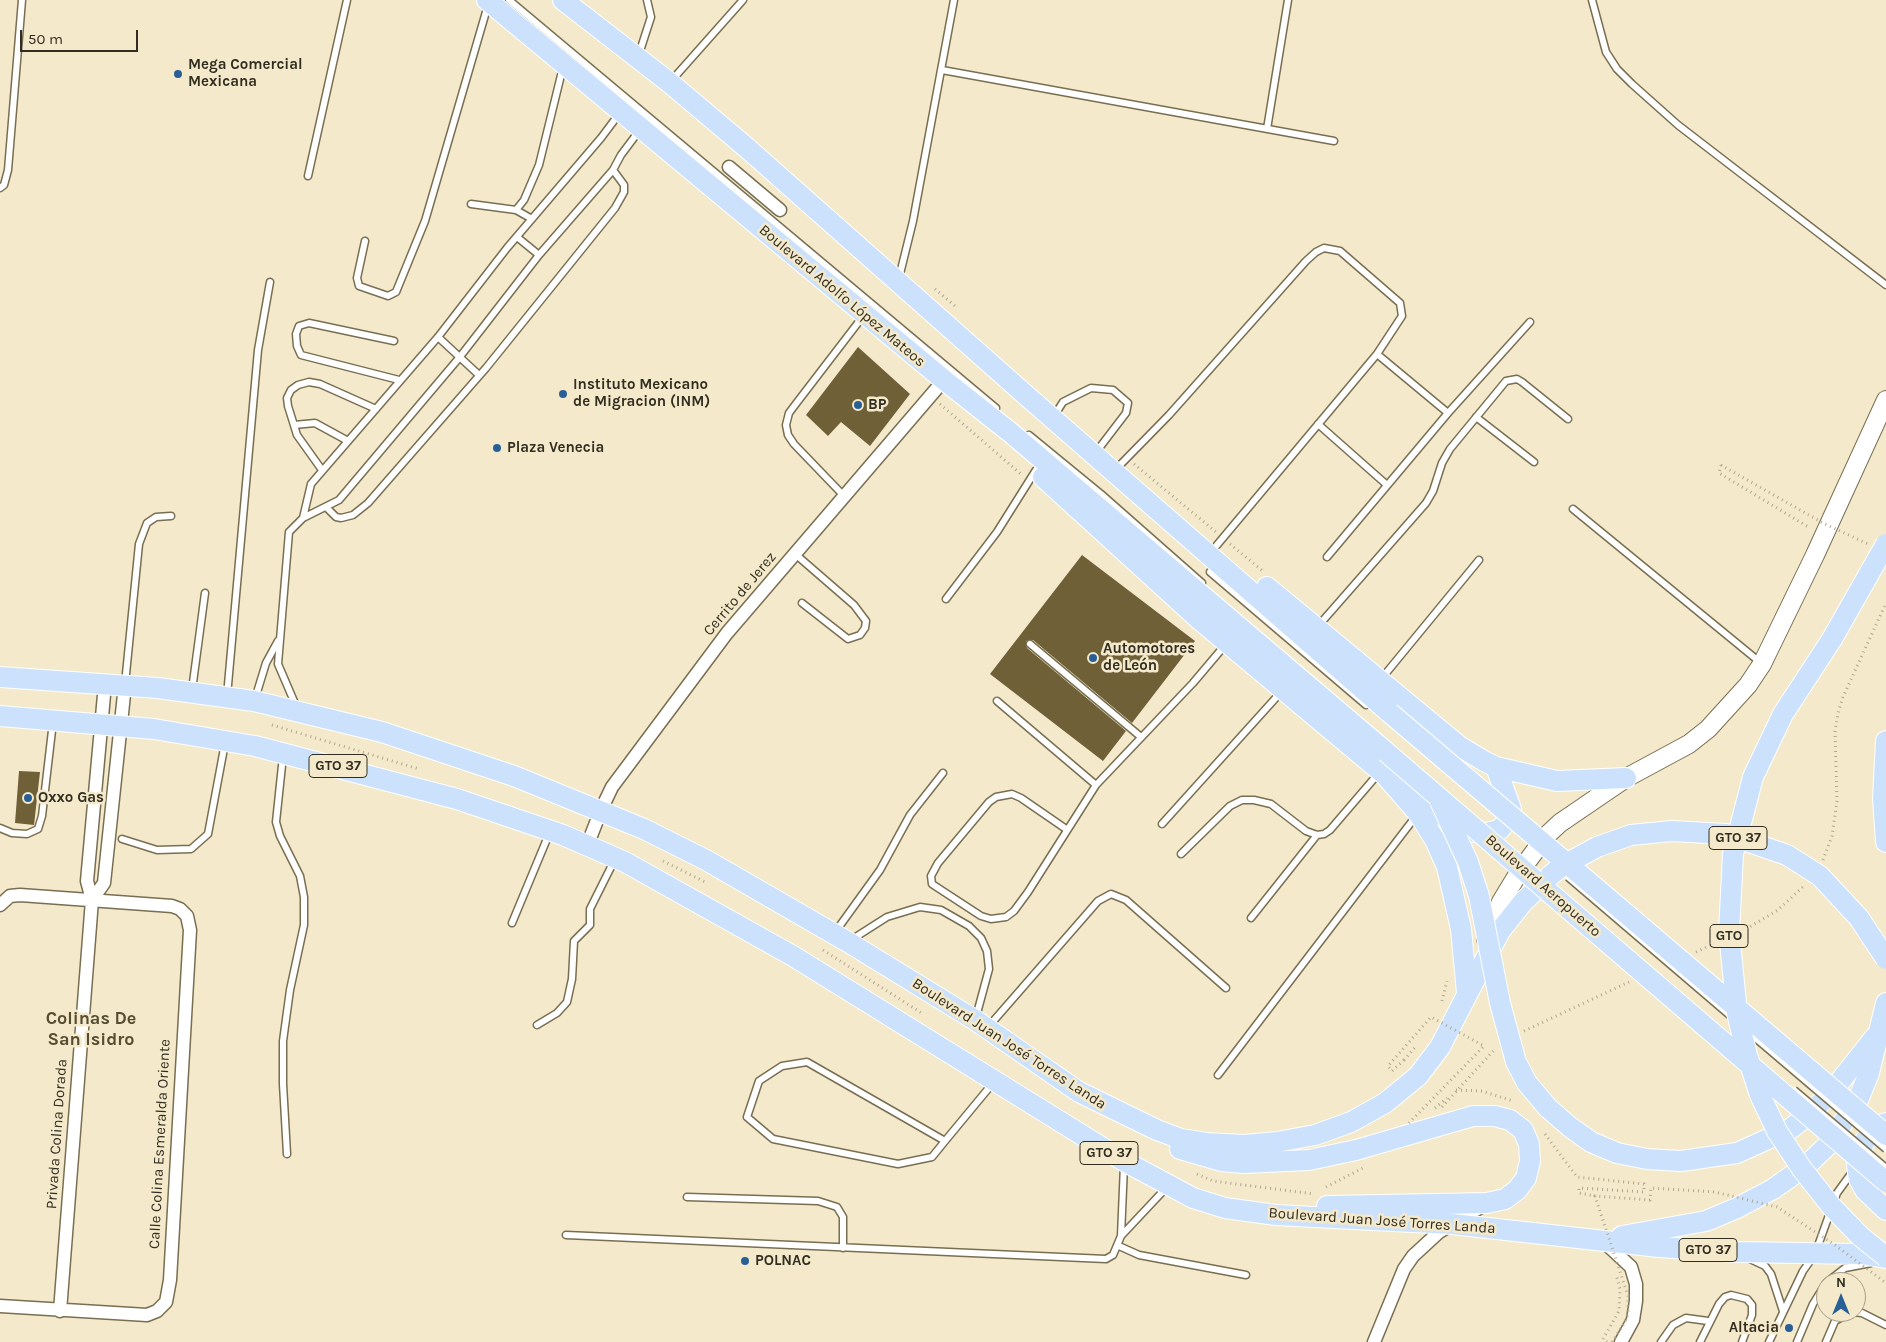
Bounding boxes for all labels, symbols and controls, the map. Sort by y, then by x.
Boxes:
scale bar [22,20,140,52]
text: 50 m [28,30,63,48]
place label: Mega Comercial Mexicana [188,56,303,91]
marker: Mega Comercial Mexicana [172,68,184,80]
street label: Boulevard Adolfo López Mateos [755,221,929,371]
place label: Instituto Mexicano de Migracion (INM) [573,376,710,411]
marker: Instituto Mexicano de Migracion (INM) [557,388,569,400]
place label: BP [868,396,886,414]
marker: BP [852,399,864,411]
place label: Plaza Venecia [507,439,604,457]
marker: Plaza Venecia [491,442,503,454]
street label: Cerrito de Jerez [700,548,780,640]
place label: Automotores de León [1103,640,1195,675]
marker: Automotores de León [1087,652,1099,664]
road number: GTO 37 [309,754,367,778]
place label: Oxxo Gas [38,789,104,807]
marker: Oxxo Gas [22,792,34,804]
road number: GTO 37 [1709,826,1767,850]
street label: Boulevard Aeropuerto [1482,831,1604,941]
road number: GTO [1710,924,1748,948]
street label: Boulevard Juan José Torres Landa [909,974,1109,1114]
district label: Colinas De San Isidro [46,1008,136,1050]
street label: Calle Colina Esmeralda Oriente [146,1038,174,1250]
street label: Privada Colina Dorada [43,1058,71,1210]
road number: GTO 37 [1080,1142,1138,1164]
street label: Boulevard Juan José Torres Landa [1268,1204,1496,1238]
road number: GTO 37 [1679,1238,1737,1262]
place label: POLNAC [755,1252,811,1270]
marker: POLNAC [739,1255,751,1267]
north arrow [1816,1272,1866,1322]
text: N [1836,1274,1846,1291]
place label: Altacia [1729,1319,1779,1337]
marker: Altacia [1783,1322,1795,1334]

